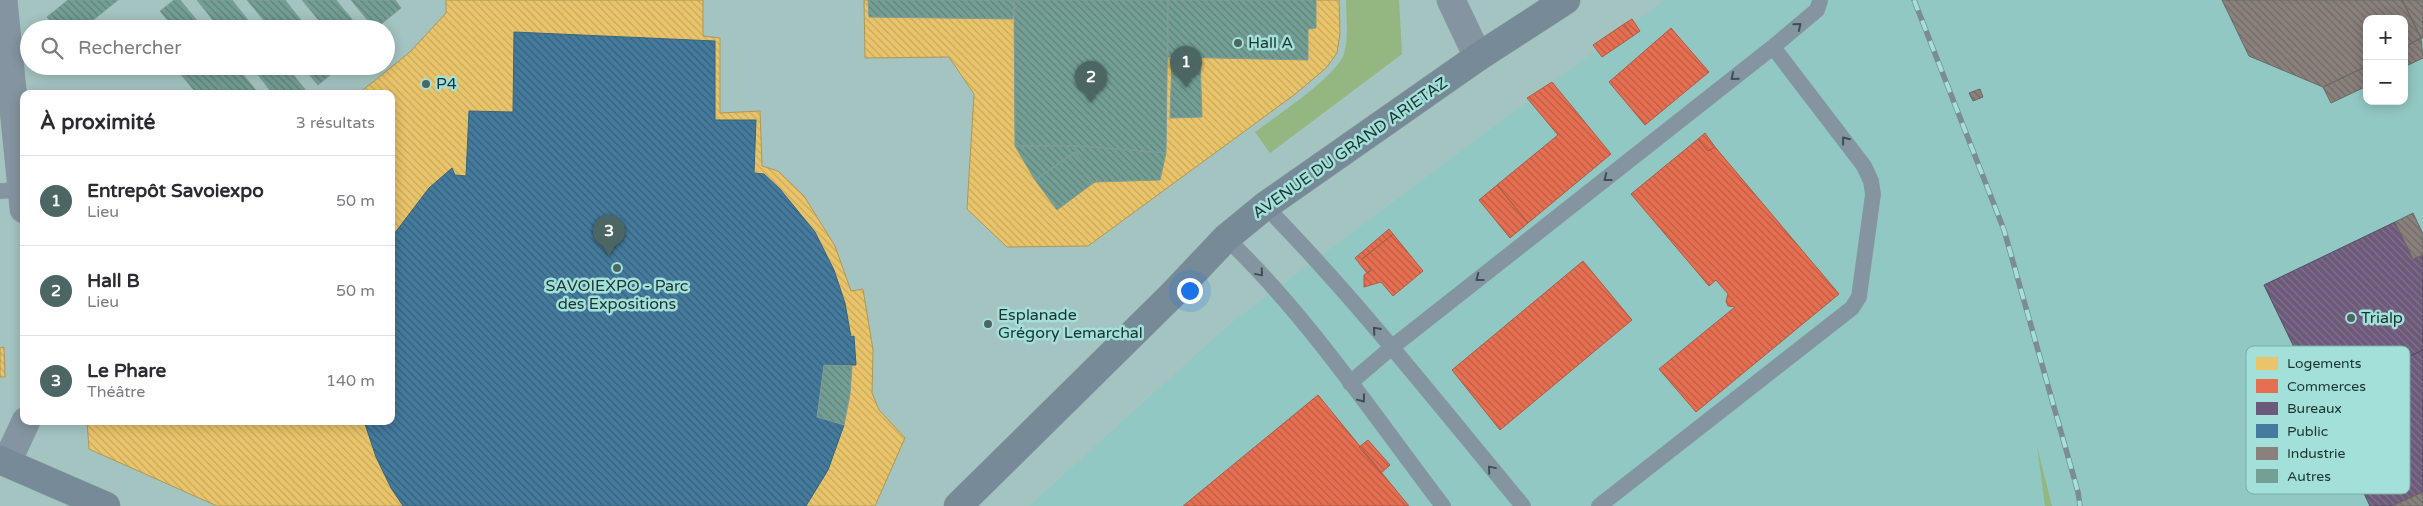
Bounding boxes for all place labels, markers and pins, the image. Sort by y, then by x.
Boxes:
place label: Hall A [1248,33,1293,53]
marker: Hall A [1232,37,1244,49]
pin: 1 [1170,46,1202,87]
pin: 2 [1075,61,1107,102]
place label: P4 [436,74,457,94]
marker: P4 [420,78,432,90]
pin: 3 [593,215,625,256]
marker: SAVOIEXPO - Parc des Expositions [611,262,623,274]
place label: SAVOIEXPO - Parc des Expositions [546,276,688,314]
place label: Esplanade Grégory Lemarchal [998,305,1143,343]
place label: Trialp [2361,308,2403,328]
marker: Trialp [2345,312,2357,324]
marker: Esplanade Grégory Lemarchal [982,318,994,330]

